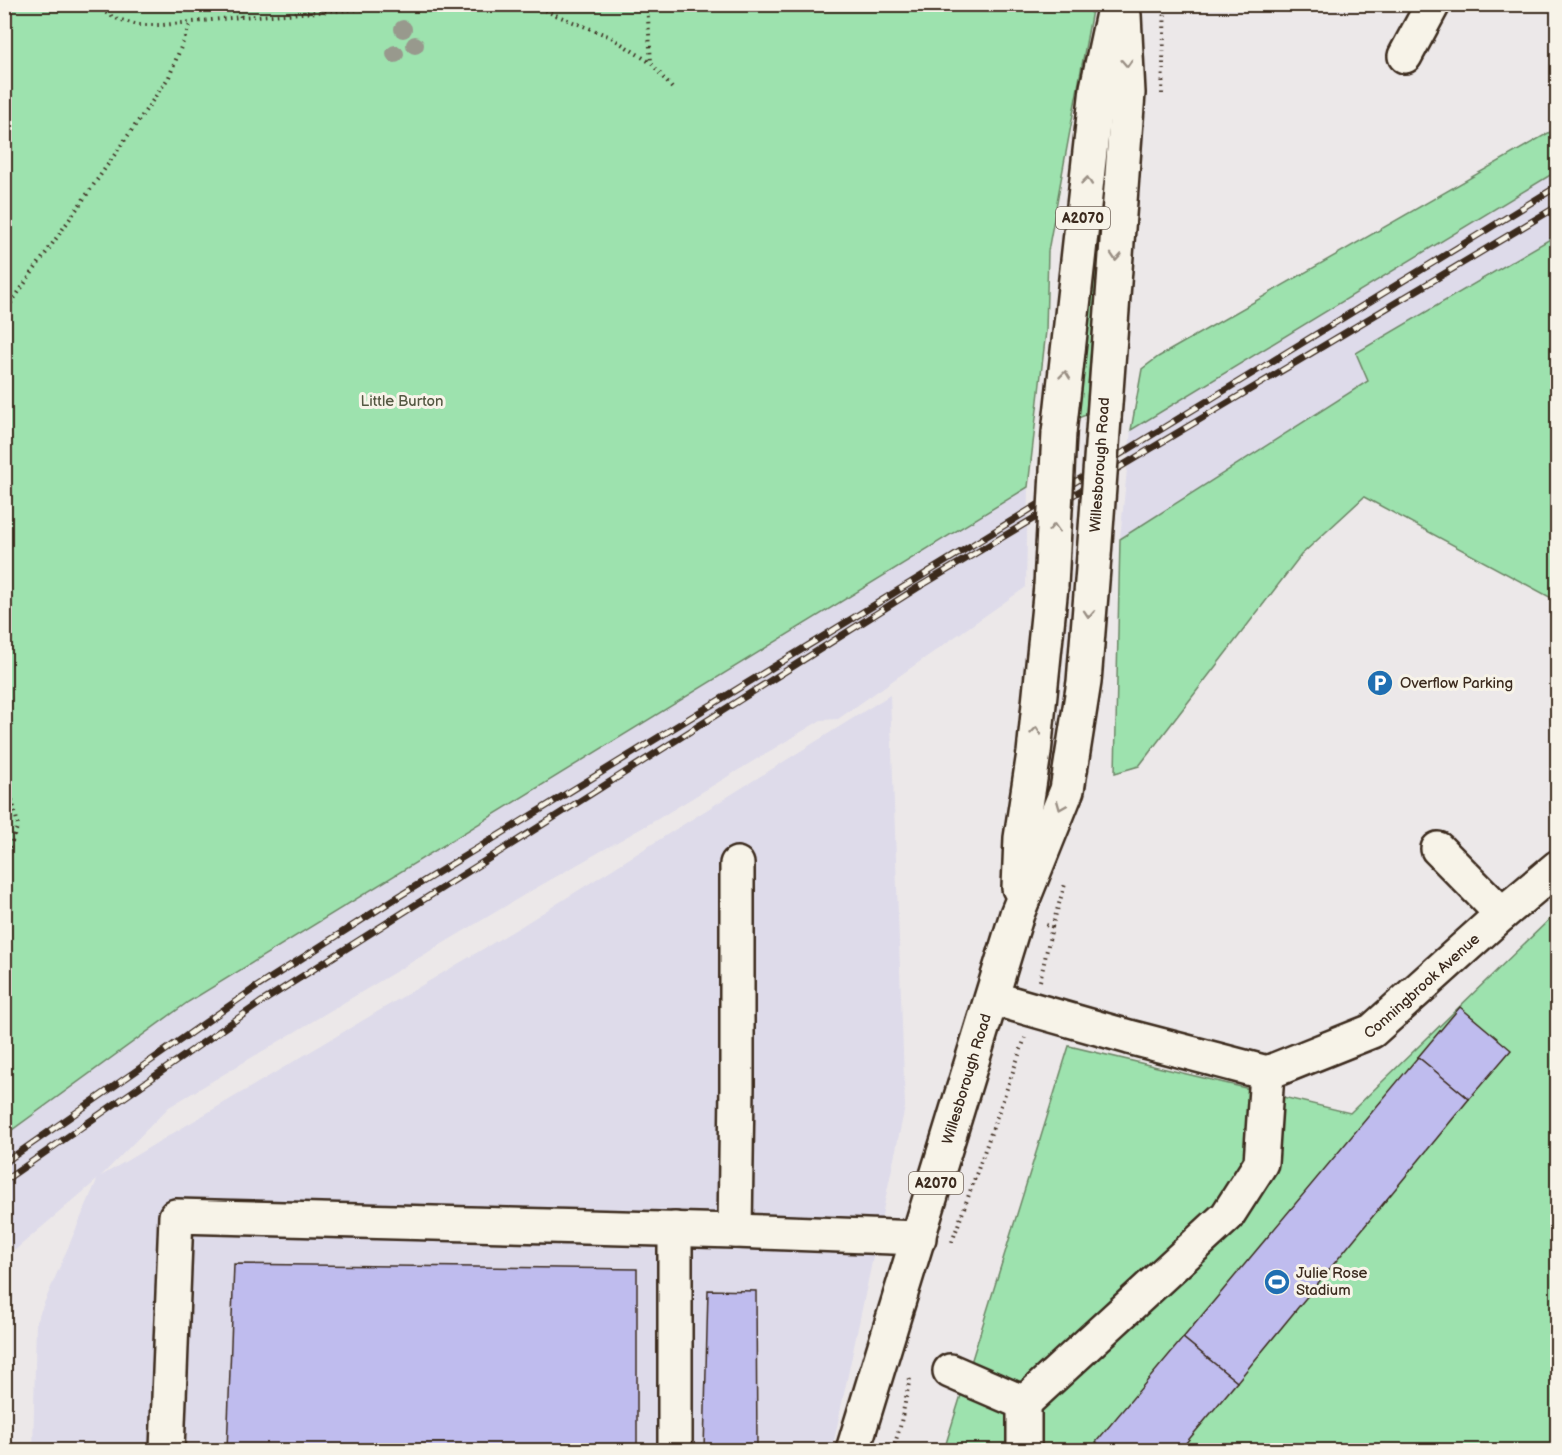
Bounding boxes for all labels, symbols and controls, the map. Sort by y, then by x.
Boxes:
one-way arrow [1120,58,1133,67]
one-way arrow [1080,176,1093,186]
road number: A2070 [1056,207,1110,229]
one-way arrow [1110,253,1123,262]
one-way arrow [1058,370,1071,379]
park label: Little Burton [361,392,443,411]
street label: Willesborough Road [1086,397,1114,533]
one-way arrow [1047,523,1060,532]
one-way arrow [1083,610,1096,619]
parking icon: Overflow Parking [1365,668,1395,698]
place label: Overflow Parking [1400,674,1513,693]
one-way arrow [1029,726,1042,735]
one-way arrow [1055,800,1068,811]
street label: Conningbrook Avenue [1361,929,1484,1043]
street label: Willesborough Road [938,1011,995,1147]
road number: A2070 [909,1172,963,1194]
place label: Julie Rose Stadium [1296,1264,1368,1300]
sports icon: Julie Rose Stadium [1262,1267,1292,1297]

